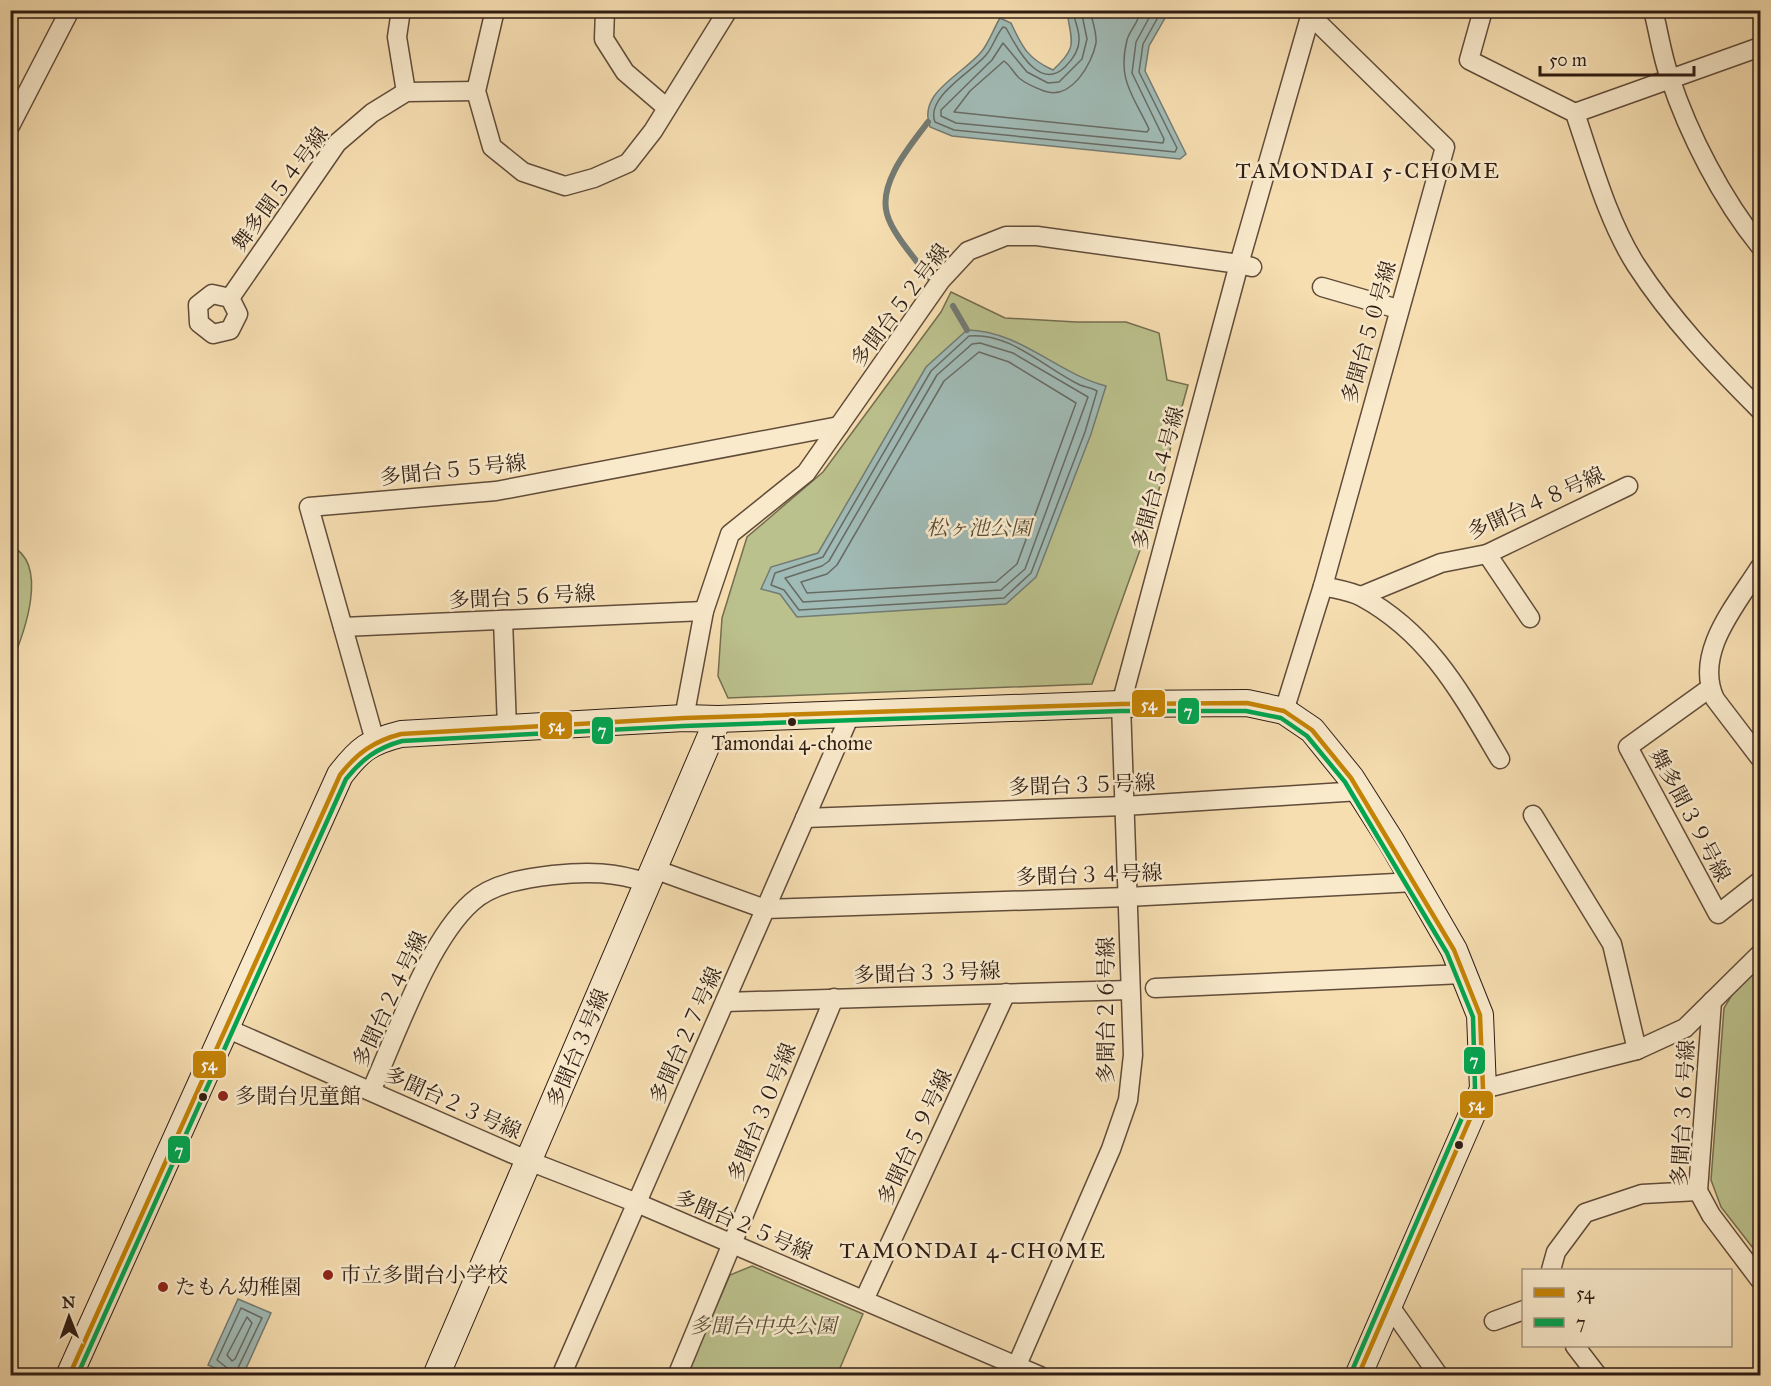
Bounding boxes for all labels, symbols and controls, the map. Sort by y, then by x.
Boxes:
scale bar [1540,39,1694,77]
text: 50 m [1549,49,1587,71]
street label: 舞多聞５４号線 [226,122,334,256]
district label: TAMONDAI 5-CHOME [1236,157,1501,184]
street label: 多聞台５２号線 [845,238,955,372]
street label: 多聞台５０号線 [1336,258,1402,406]
street label: 多聞台５４号線 [1126,404,1190,552]
street label: 多聞台５５号線 [379,449,527,491]
street label: 多聞台４８号線 [1464,461,1608,545]
park label: 松ヶ池公園 [927,515,1034,541]
street label: 多聞台５６号線 [448,580,596,614]
line badge: 54 [1131,689,1166,718]
text: 54 [1141,695,1158,715]
line badge: 7 [1177,697,1200,725]
text: 7 [1184,702,1193,721]
line badge: 54 [539,711,573,740]
text: 54 [548,716,565,736]
line badge: 7 [591,716,614,745]
marker: Tamondai 4-chome [786,716,798,728]
text: 7 [598,721,607,740]
place label: Tamondai 4-chome [711,731,873,755]
street label: 舞多聞３９号線 [1644,744,1736,886]
street label: 多聞台３５号線 [1008,769,1156,801]
street label: 多聞台３４号線 [1015,859,1163,891]
street label: 多聞台２４号線 [347,927,433,1071]
street label: 多聞台２６号線 [1093,937,1119,1084]
street label: 多聞台３３号線 [853,957,1001,989]
street label: 多聞台２７号線 [644,963,728,1107]
street label: 多聞台３号線 [541,985,615,1111]
street label: 多聞台３０号線 [722,1039,802,1185]
street label: 多聞台３６号線 [1666,1039,1700,1187]
line badge: 7 [1463,1046,1486,1075]
line badge: 54 [192,1050,227,1079]
text: 7 [1470,1051,1479,1070]
text: 54 [201,1055,218,1075]
street label: 多聞台２３号線 [381,1061,525,1145]
street label: 多聞台５９号線 [872,1065,958,1209]
place label: 多聞台児童館 [235,1083,361,1109]
marker: 多聞台児童館 [216,1089,230,1103]
line badge: 54 [1459,1090,1494,1119]
unlabelled marker [197,1091,209,1103]
text: 54 [1468,1095,1485,1115]
line badge: 7 [167,1135,191,1164]
unlabelled marker [1453,1139,1465,1151]
text: 7 [175,1141,184,1160]
street label: 多聞台２５号線 [671,1184,817,1266]
district label: TAMONDAI 4-CHOME [839,1237,1107,1264]
place label: 市立多聞台小学校 [340,1262,508,1288]
marker: 市立多聞台小学校 [321,1268,335,1282]
legend [1522,1269,1732,1347]
place label: たもん幼稚園 [175,1274,301,1300]
marker: たもん幼稚園 [156,1280,170,1294]
text: 54 [1576,1282,1595,1304]
north arrow [39,1287,99,1347]
text: N [62,1293,76,1312]
text: 7 [1576,1312,1586,1334]
park label: 多聞台中央公園 [690,1313,839,1339]

